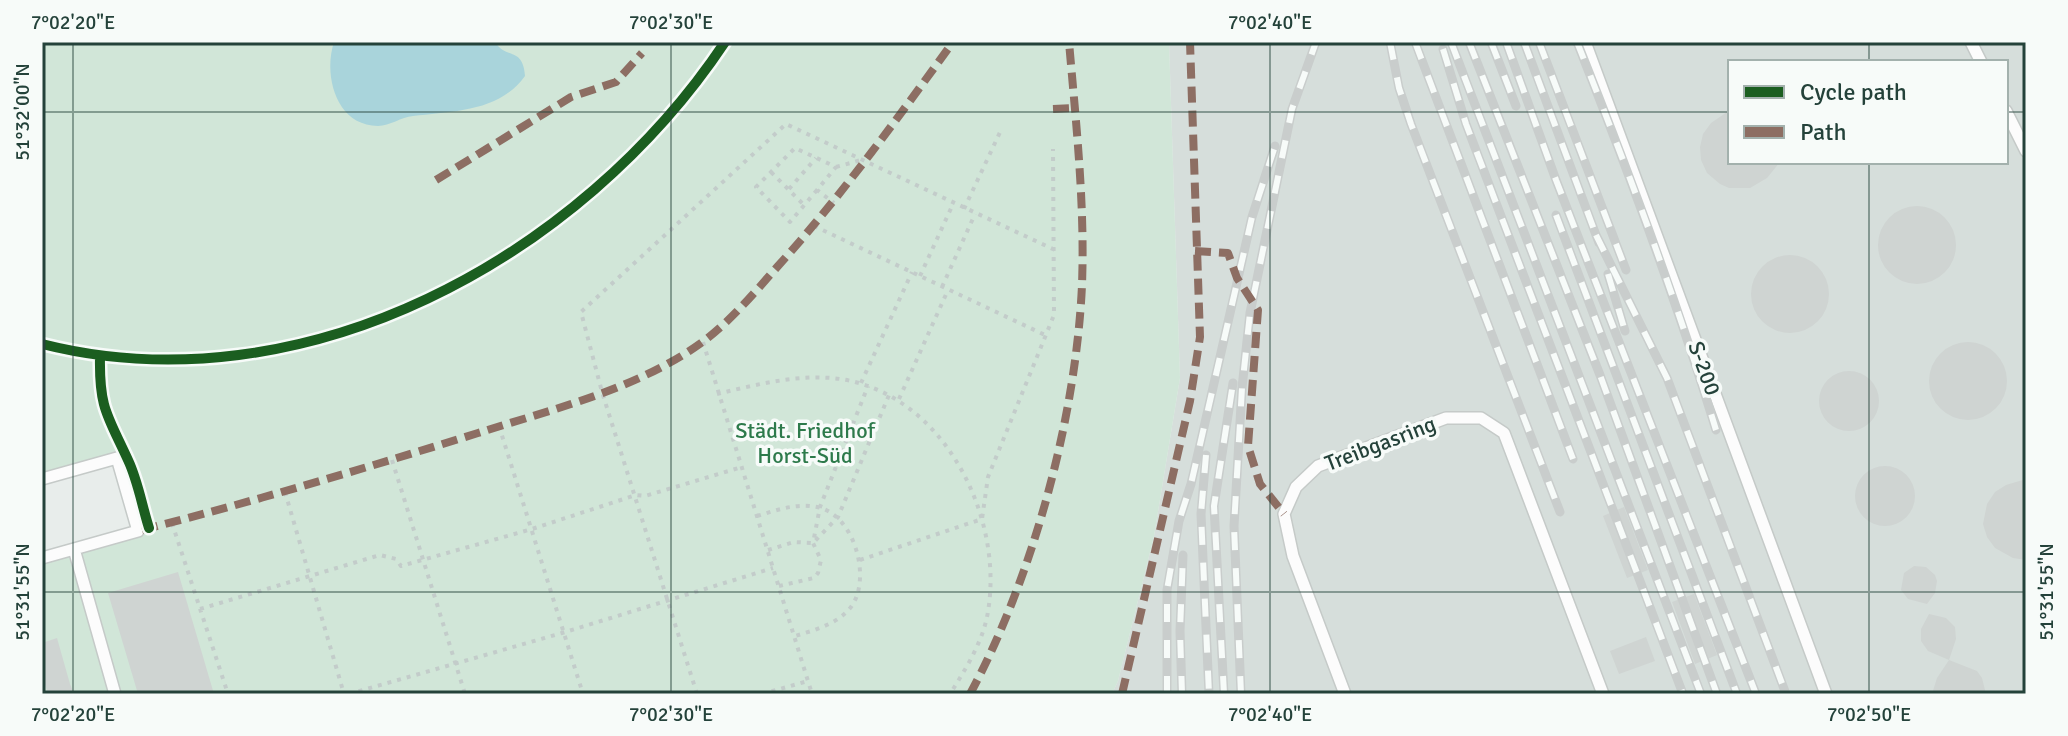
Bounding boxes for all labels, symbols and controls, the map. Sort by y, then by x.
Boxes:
text: 7°02'20"E [31,10,115,35]
text: 7°02'30"E [629,10,713,35]
text: 7°02'40"E [1228,10,1312,35]
legend [1728,60,2008,164]
text: 51°32'00"N [10,63,35,161]
text: Cycle path [1800,77,1907,107]
text: Path [1800,117,1846,147]
street label: S-200 [1682,337,1727,399]
street label: Treibgasring [1321,410,1439,477]
park label: Städt. Friedhof Horst-Süd [735,417,876,469]
text: 51°31'55"N [10,543,35,641]
text: 51°31'55"N [2034,543,2059,641]
text: 7°02'20"E [31,702,115,727]
text: 7°02'30"E [629,702,713,727]
text: 7°02'40"E [1228,702,1312,727]
text: 7°02'50"E [1827,702,1911,727]

